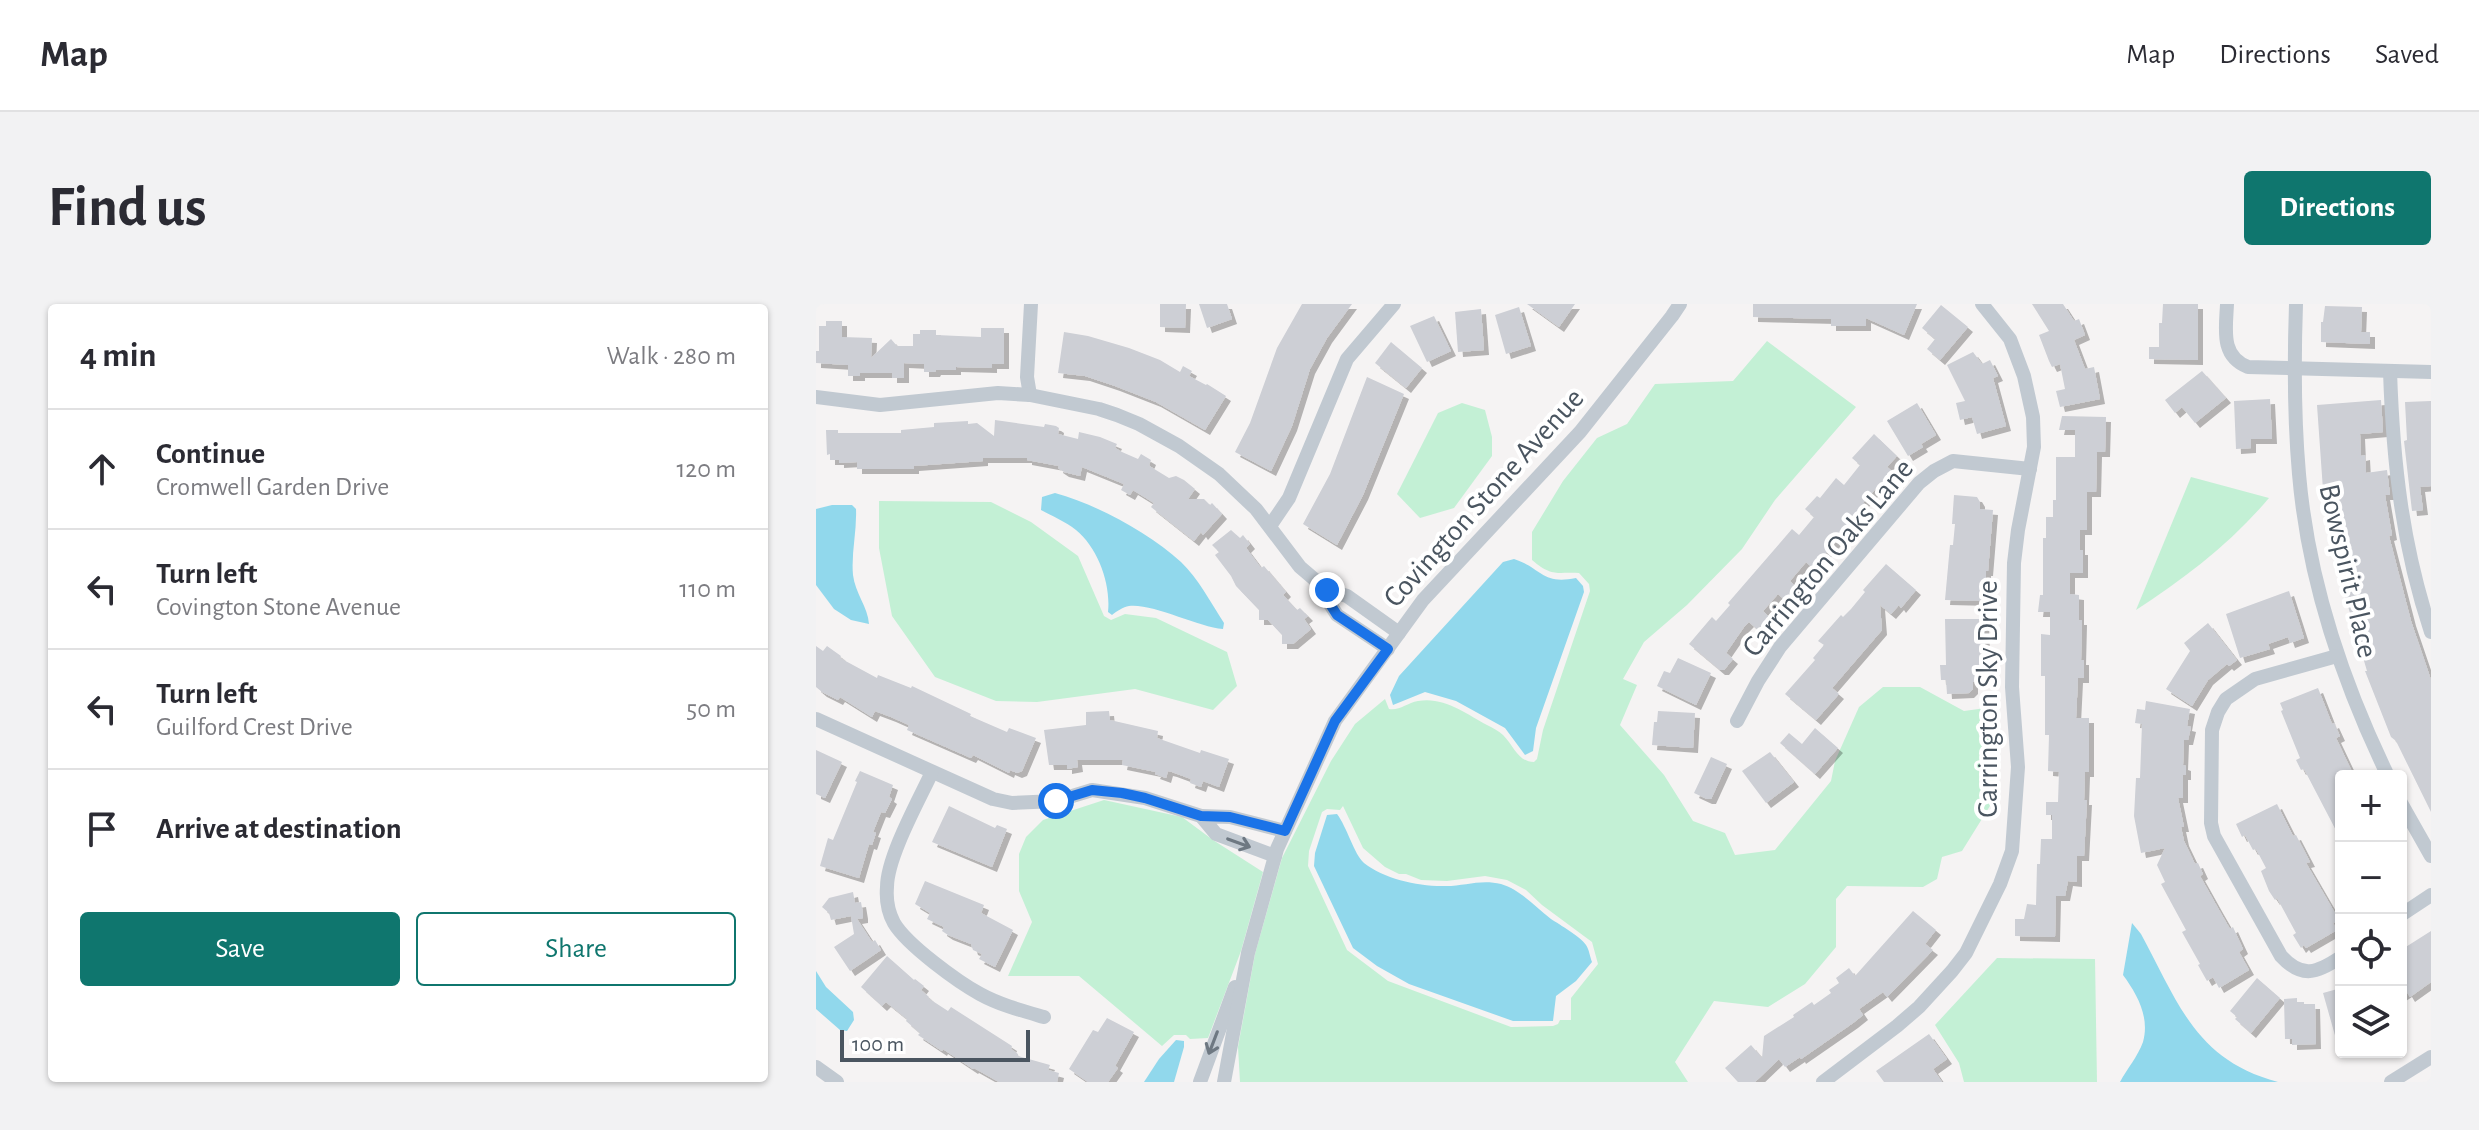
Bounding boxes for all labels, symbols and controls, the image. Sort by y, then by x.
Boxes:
text: Map [40,36,108,74]
text: Map [2126,41,2175,69]
text: Directions [2219,41,2331,69]
text: Saved [2375,41,2439,69]
button: Directions [2244,171,2431,245]
text: Find us [48,180,206,236]
text: 4 min [80,339,157,373]
text: Walk · 280 m [606,343,736,369]
street label: Covington Stone Avenue [1378,383,1590,613]
text: Continue [156,439,265,469]
icon: ahead [80,447,124,491]
street label: Carrington Oaks Lane [1737,453,1919,663]
text: 120 m [676,456,736,482]
text: Cromwell Garden Drive [156,474,389,500]
street label: Bowspirit Place [2313,481,2383,661]
text: Turn left [156,559,257,589]
icon: left [80,567,124,611]
route end [1309,572,1345,608]
text: 110 m [679,576,736,602]
street label: Carrington Sky Drive [1973,580,2003,818]
text: Covington Stone Avenue [156,594,401,620]
text: Turn left [156,679,257,709]
icon: left [80,687,124,731]
text: 50 m [686,696,736,722]
text: Guilford Crest Drive [156,714,353,740]
map controls [2335,770,2407,1058]
button: + [2335,770,2407,842]
route start [1038,783,1074,819]
icon: arrive [80,807,124,851]
text: Arrive at destination [156,814,402,844]
one-way arrow [1226,837,1251,852]
button: − [2335,842,2407,914]
button: Save [80,912,400,986]
button: Share [416,912,736,986]
button: locate [2335,914,2407,986]
button: layers [2335,986,2407,1058]
scale bar [840,1026,1030,1062]
one-way arrow [1205,1030,1219,1055]
text: 100 m [852,1033,904,1055]

